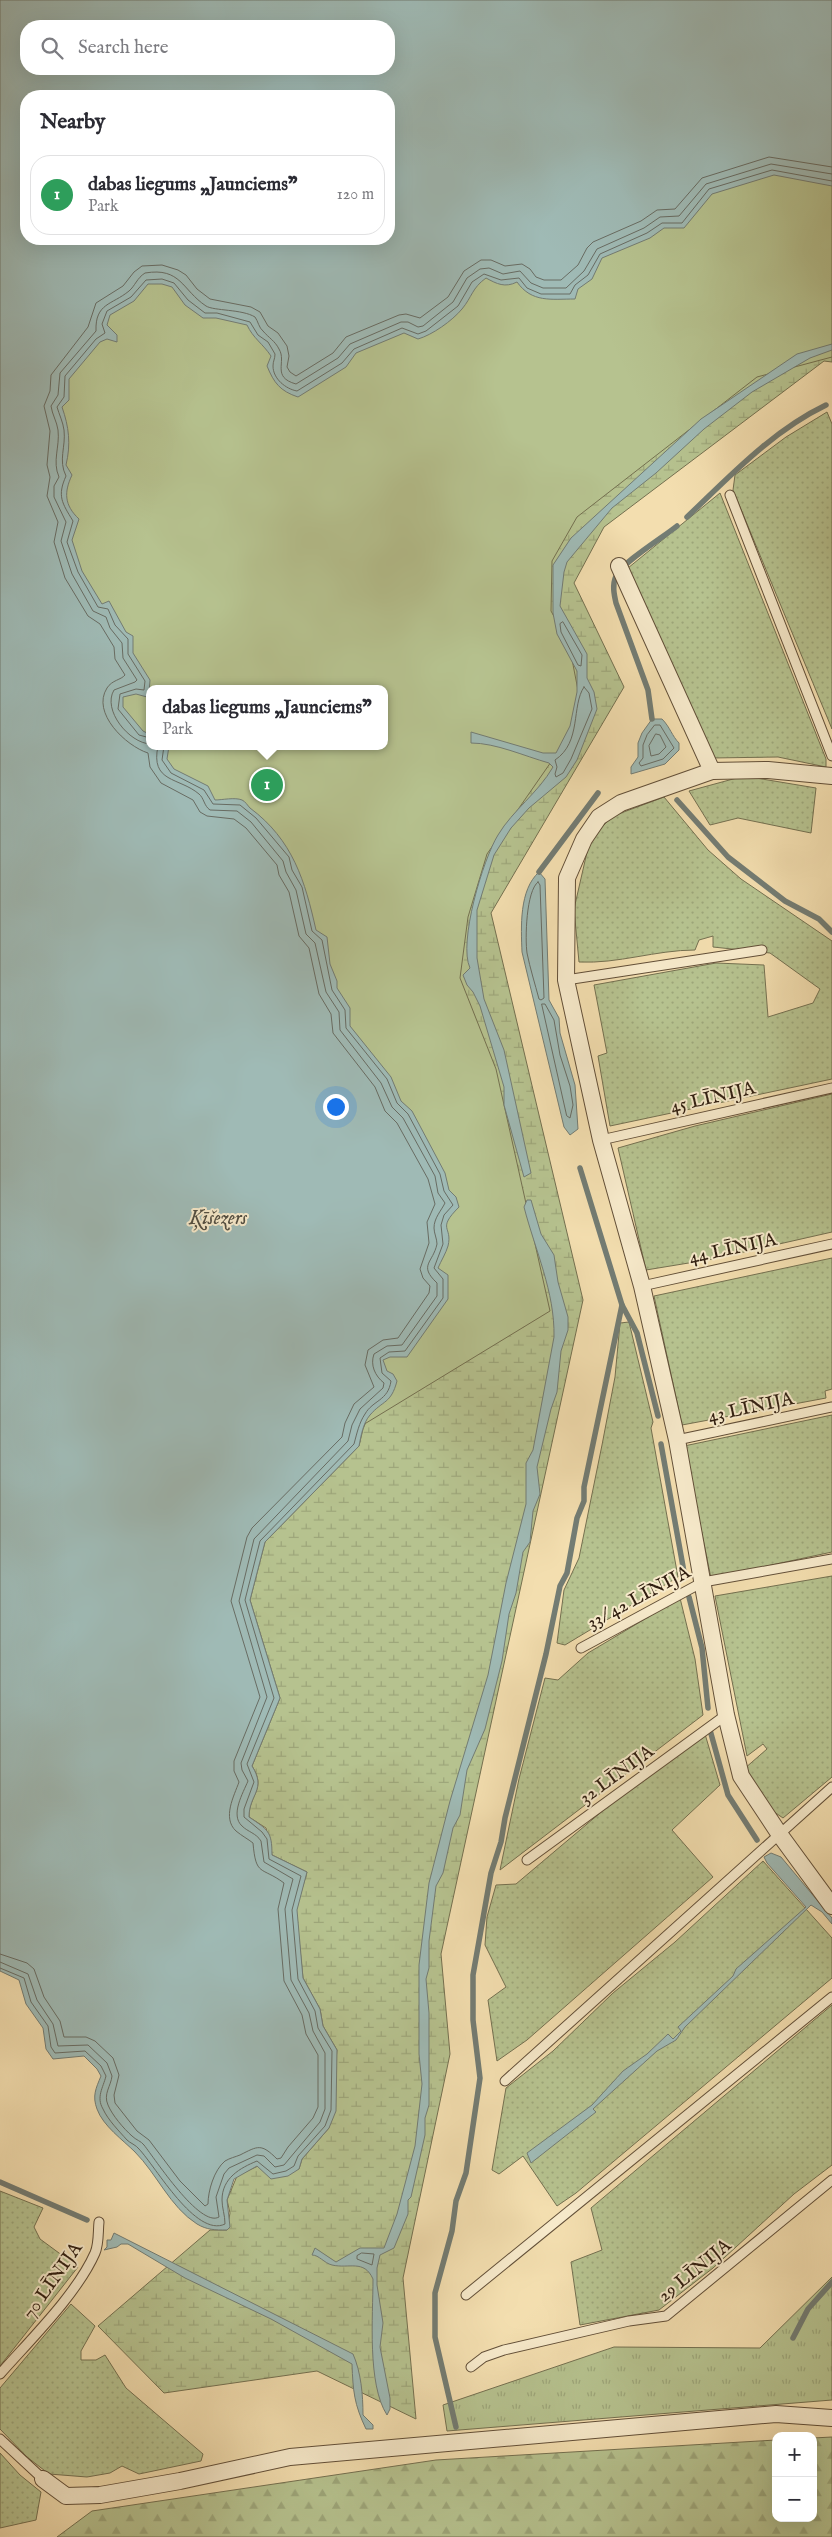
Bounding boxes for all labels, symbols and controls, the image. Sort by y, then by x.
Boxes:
search box [20,20,395,75]
icon: search [38,34,66,62]
text: Search here [78,36,169,60]
text: Nearby [40,109,105,136]
text: dabas liegums „Jaunciems” [88,173,297,197]
text: 1 [54,185,60,205]
text: 120 m [337,185,374,205]
text: Park [88,197,118,217]
popup [146,685,388,750]
text: dabas liegums „Jaunciems” [162,696,372,720]
text: Park [162,720,193,740]
pin: 1 [251,766,283,804]
street label: 45 LĪNIJA [668,1076,759,1119]
your location [323,1094,349,1120]
water label: Ķīšezers [188,1206,247,1231]
street label: 44 LĪNIJA [687,1228,780,1270]
street label: 43 LĪNIJA [706,1387,797,1429]
street label: 33/ 42 LĪNIJA [583,1560,696,1635]
street label: 32 LĪNIJA [575,1739,660,1810]
street label: 29 LĪNIJA [653,2233,738,2308]
street label: 70 LĪNIJA [18,2237,89,2324]
map controls [772,2432,817,2522]
button: + [772,2432,817,2477]
button: − [772,2477,817,2522]

